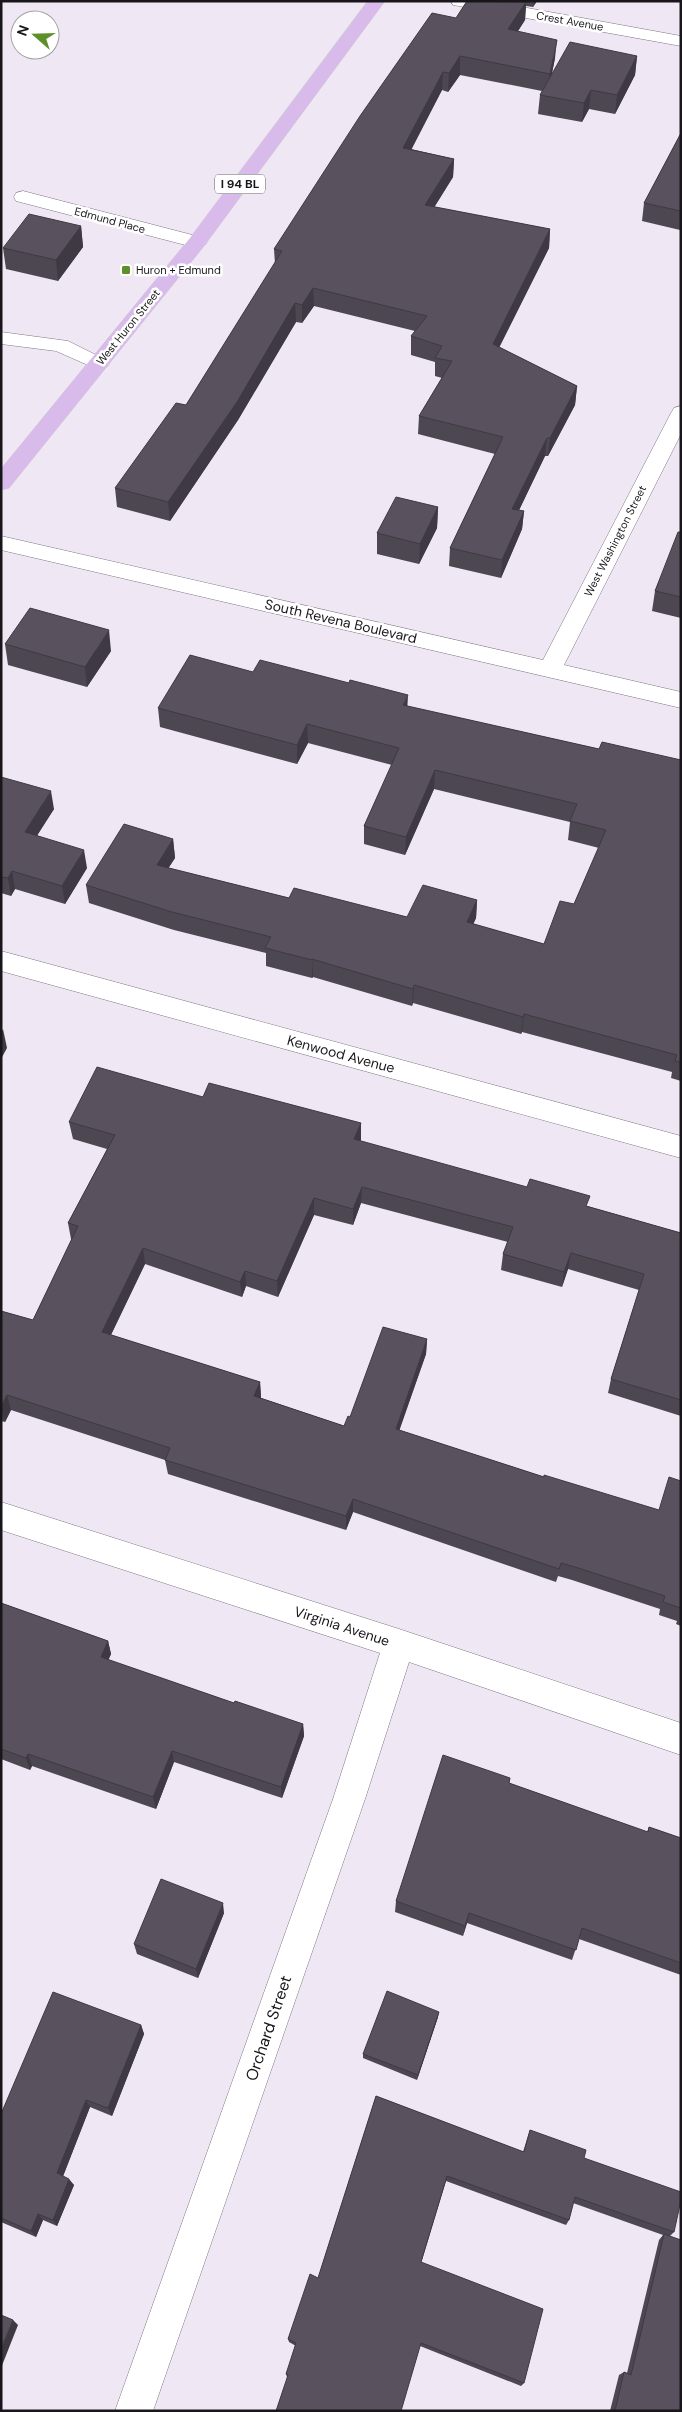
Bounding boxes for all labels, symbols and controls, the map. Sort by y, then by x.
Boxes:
street label: Crest Avenue [535,8,605,34]
north arrow [10,10,60,60]
text: N [13,23,33,38]
road number: I 94 BL [215,174,265,193]
street label: Edmund Place [73,204,147,236]
place label: Huron + Edmund [136,263,221,277]
marker: Huron + Edmund [120,264,132,276]
street label: West Huron Street [93,286,163,368]
street label: West Washington Street [581,483,649,599]
street label: South Revena Boulevard [263,595,419,647]
street label: Kenwood Avenue [285,1031,397,1077]
street label: Virginia Avenue [292,1602,392,1650]
street label: Orchard Street [241,1973,296,2084]

